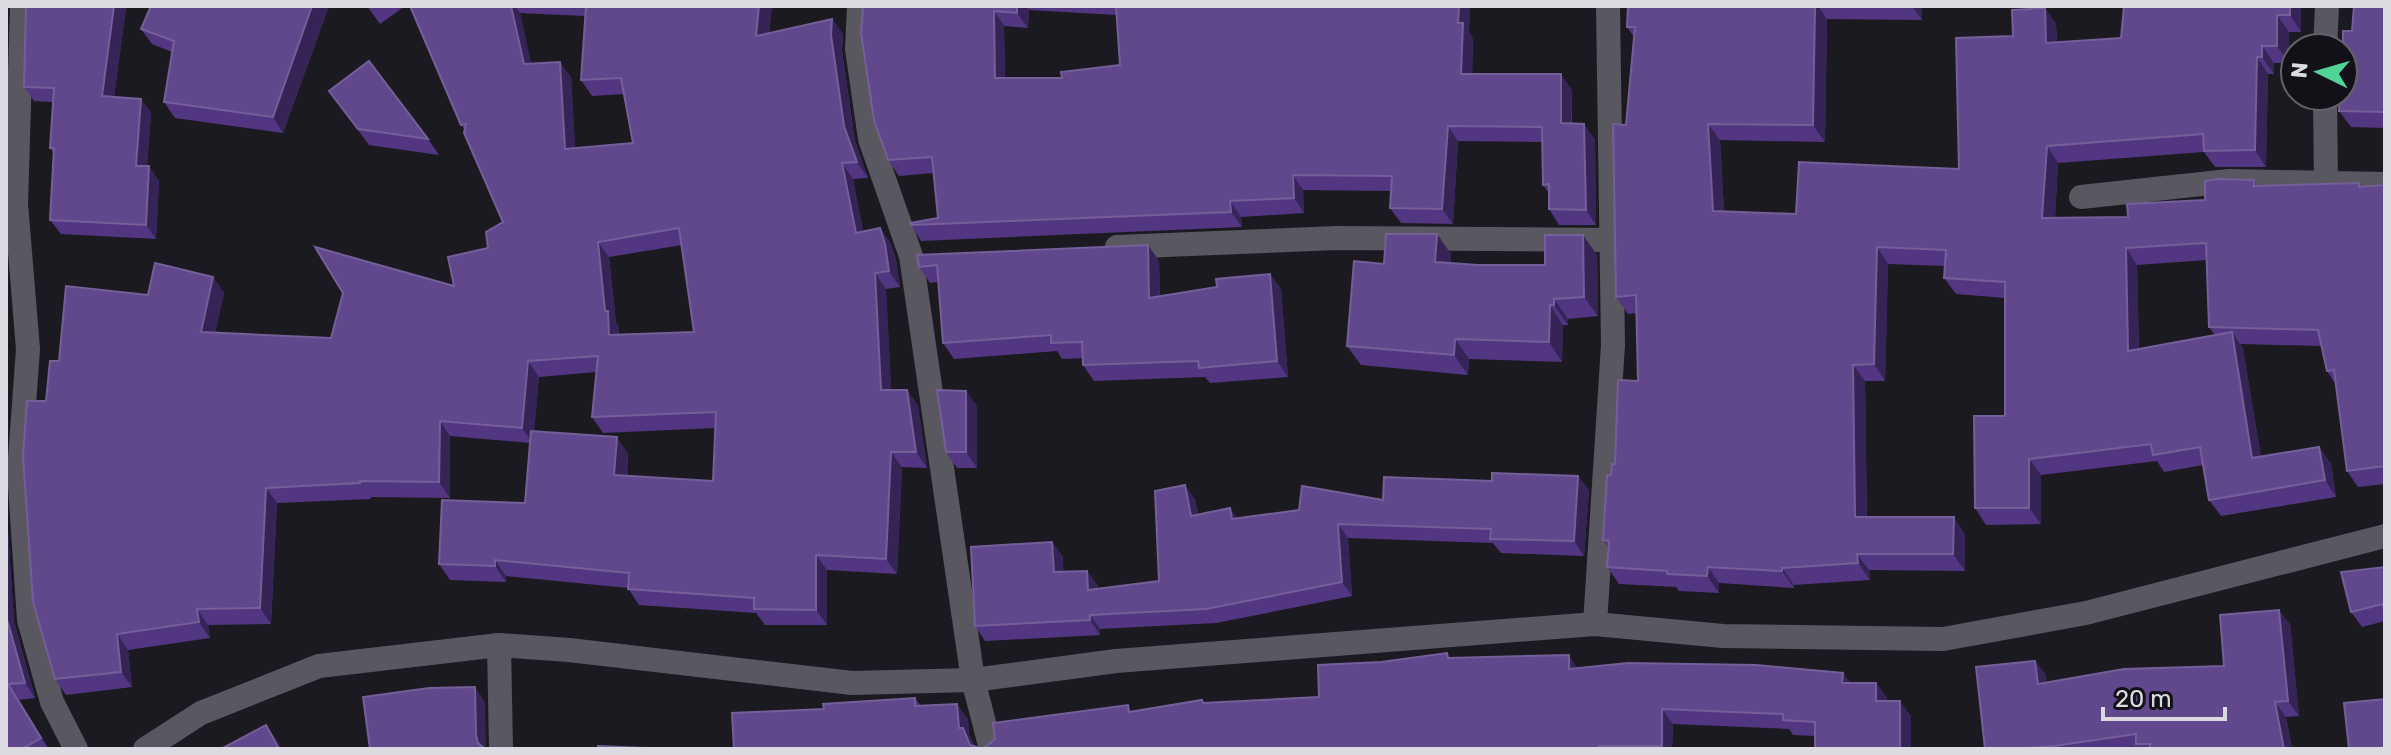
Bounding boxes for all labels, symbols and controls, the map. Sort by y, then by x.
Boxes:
north arrow [2279,32,2359,112]
text: N [2285,61,2314,79]
scale bar [2103,671,2225,721]
text: 20 m [2115,685,2172,713]

